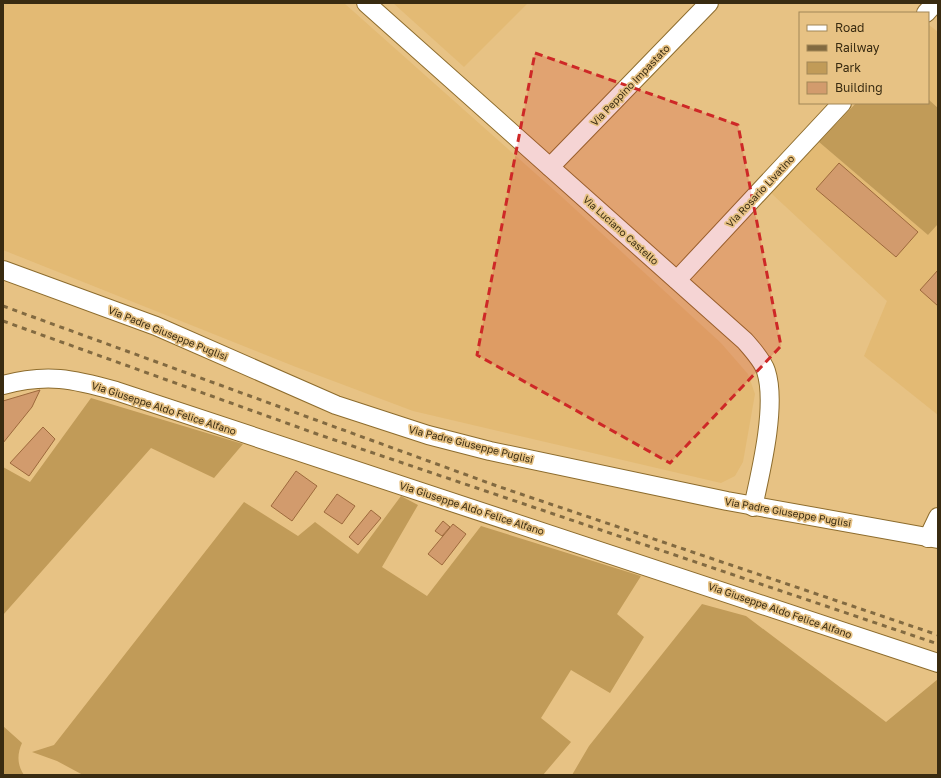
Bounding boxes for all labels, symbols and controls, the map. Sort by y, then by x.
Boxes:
legend [799,12,929,104]
text: Road [835,20,864,35]
text: Railway [835,40,880,55]
street label: Via Peppino Impastato [588,42,672,128]
text: Park [835,60,861,75]
text: Building [835,80,883,95]
street label: Via Rosario Livatino [723,152,797,230]
street label: Via Luciano Castello [581,193,661,267]
street label: Via Padre Giuseppe Puglisi [106,303,230,363]
street label: Via Giuseppe Aldo Felice Alfano [90,379,238,437]
street label: Via Padre Giuseppe Puglisi [407,423,535,465]
street label: Via Giuseppe Aldo Felice Alfano [398,479,546,537]
street label: Via Padre Giuseppe Puglisi [724,495,852,529]
street label: Via Giuseppe Aldo Felice Alfano [707,580,853,640]

